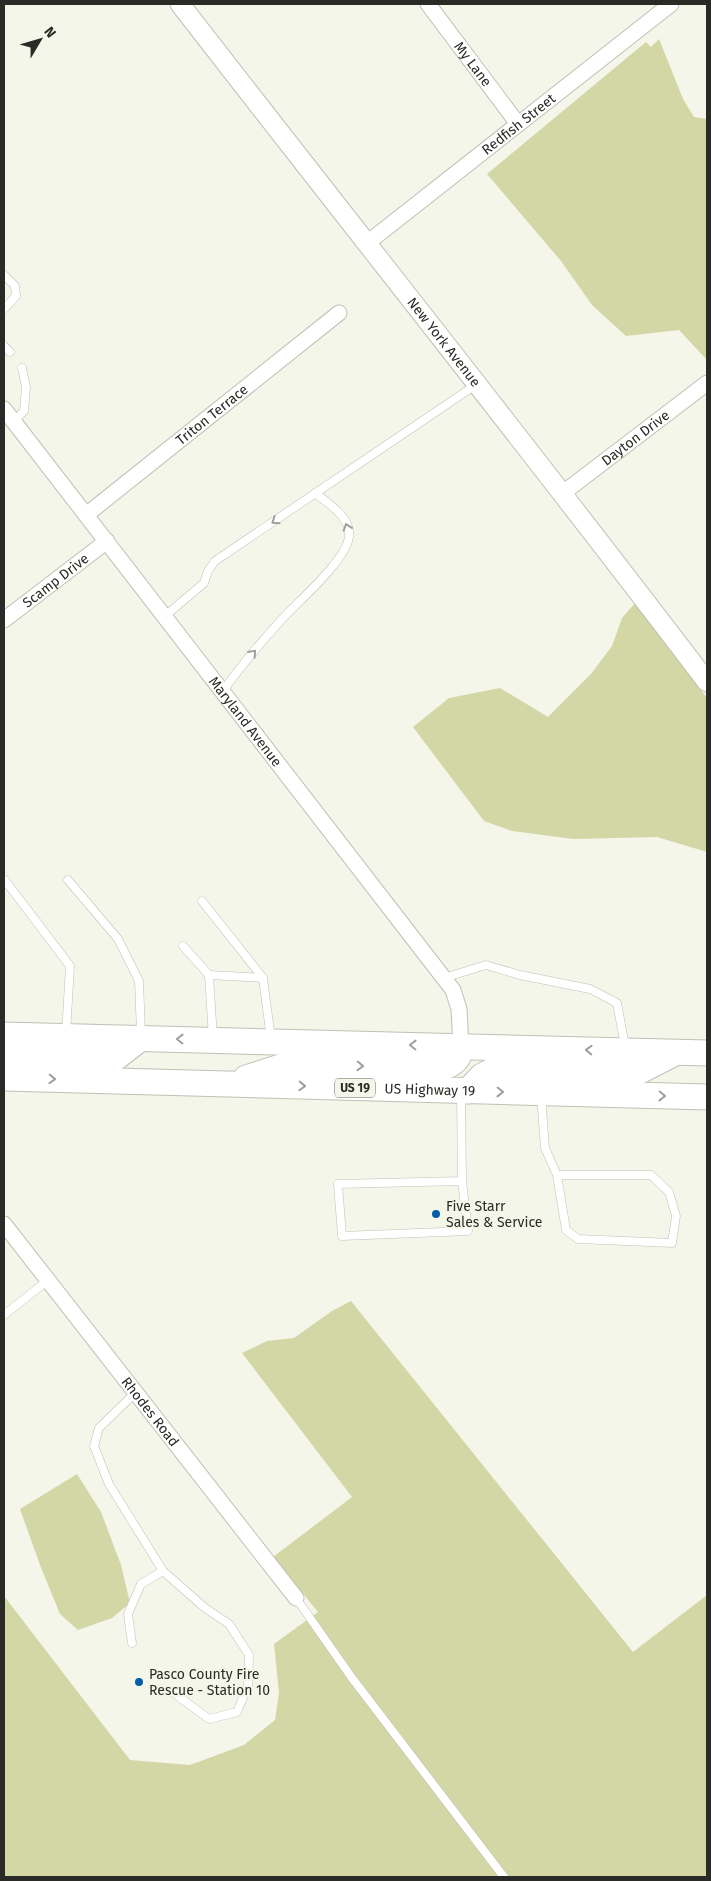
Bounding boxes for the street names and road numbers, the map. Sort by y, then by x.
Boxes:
street label: My Lane [450,38,495,90]
street label: Redfish Street [479,90,560,159]
street label: New York Avenue [403,294,484,390]
street label: Triton Terrace [173,381,252,449]
street label: Dayton Drive [598,407,673,470]
street label: Scamp Drive [19,550,92,612]
street label: Maryland Avenue [205,673,285,770]
road number: US 19 [335,1078,375,1098]
street label: US Highway 19 [384,1080,475,1100]
street label: Rhodes Road [118,1374,182,1450]

